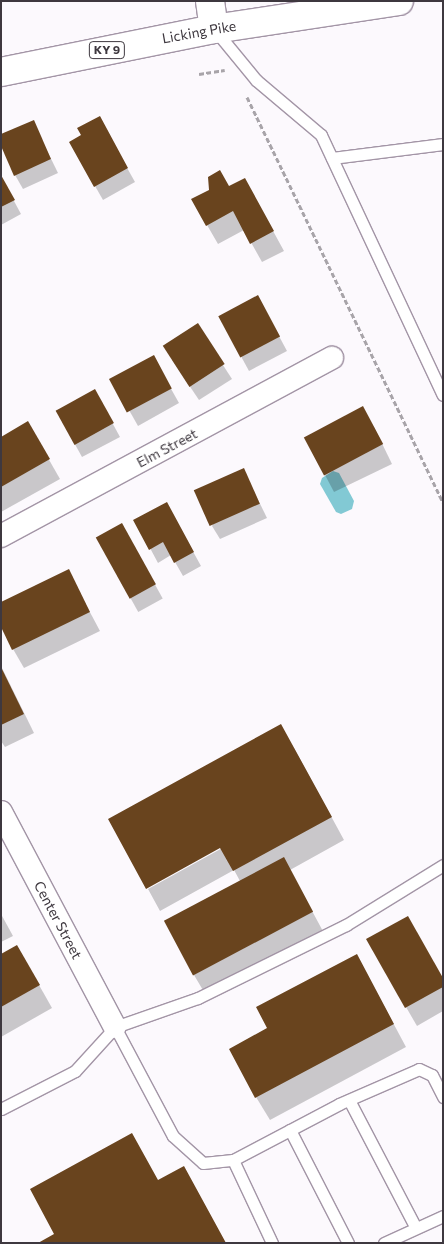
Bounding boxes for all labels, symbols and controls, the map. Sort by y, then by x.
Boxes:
street label: Licking Pike [161,17,237,47]
road number: KY 9 [88,40,126,60]
street label: Elm Street [134,425,200,471]
street label: Center Street [30,878,86,962]

